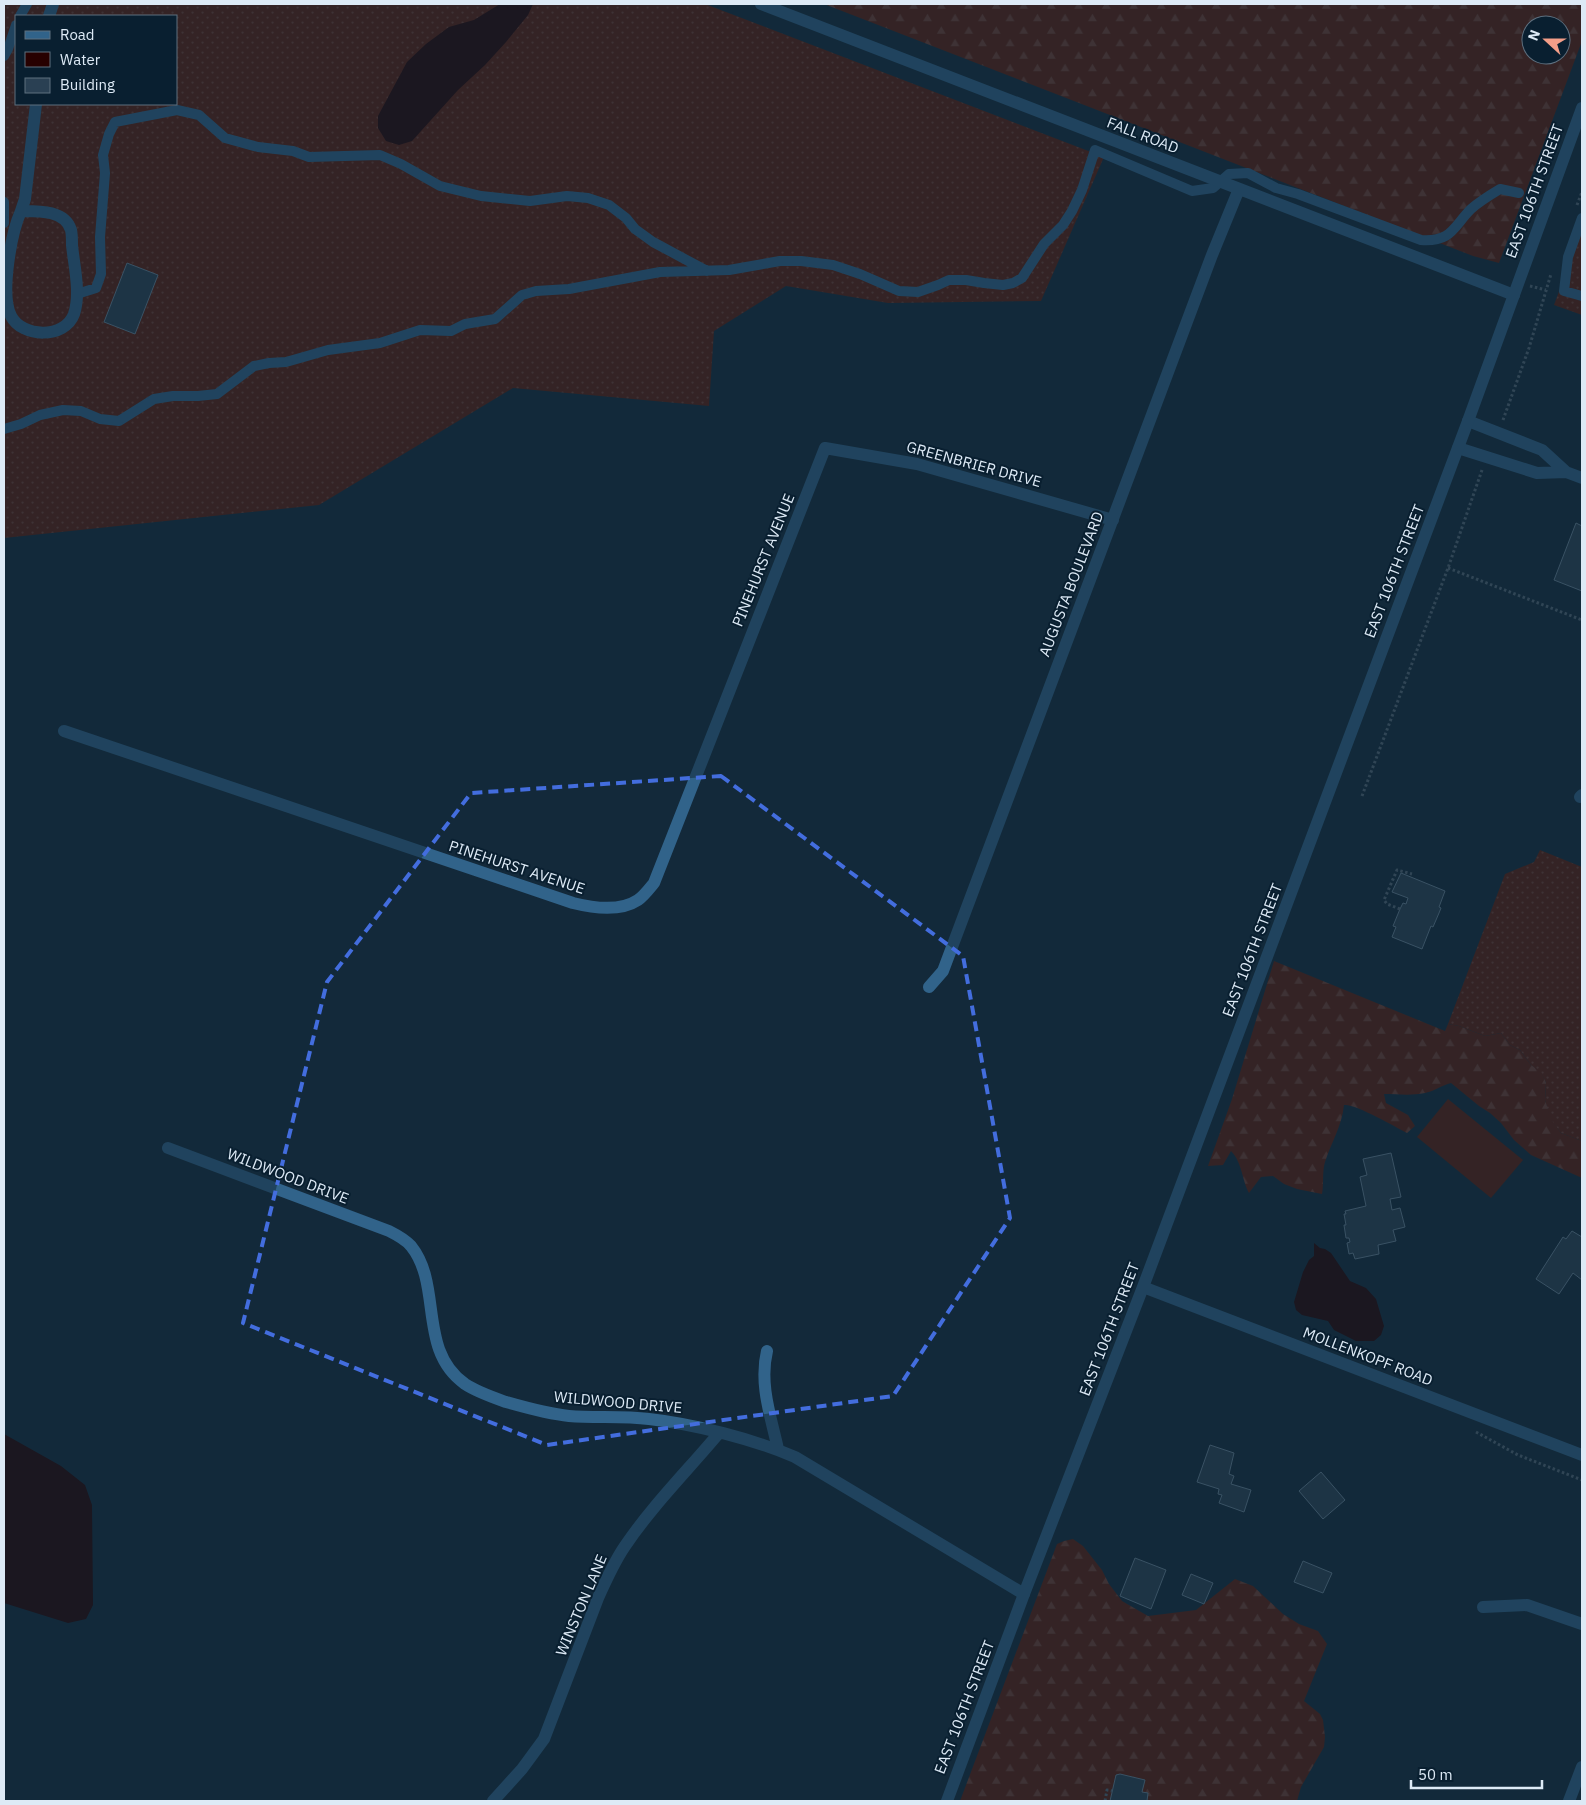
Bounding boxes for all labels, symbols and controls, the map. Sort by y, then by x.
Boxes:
legend [15,15,178,105]
north arrow [1521,15,1571,65]
text: Road [60,25,95,44]
text: N [1524,27,1544,43]
text: Water [60,50,101,69]
text: Building [60,75,115,94]
street label: FALL ROAD [1104,113,1182,157]
street label: EAST 106TH STREET [1501,121,1567,261]
street label: GREENBRIER DRIVE [904,437,1044,491]
street label: PINEHURST AVENUE [728,491,798,629]
street label: EAST 106TH STREET [1360,501,1428,640]
street label: AUGUSTA BOULEVARD [1035,509,1107,659]
street label: PINEHURST AVENUE [447,836,587,898]
street label: EAST 106TH STREET [1218,880,1286,1019]
street label: WILDWOOD DRIVE [225,1144,351,1208]
street label: EAST 106TH STREET [1075,1259,1143,1398]
street label: MOLLENKOPF ROAD [1300,1322,1436,1390]
street label: WILDWOOD DRIVE [553,1387,683,1417]
street label: WINSTON LANE [551,1551,611,1659]
street label: EAST 106TH STREET [930,1637,998,1776]
scale bar [1411,1758,1542,1790]
text: 50 m [1418,1765,1453,1784]

